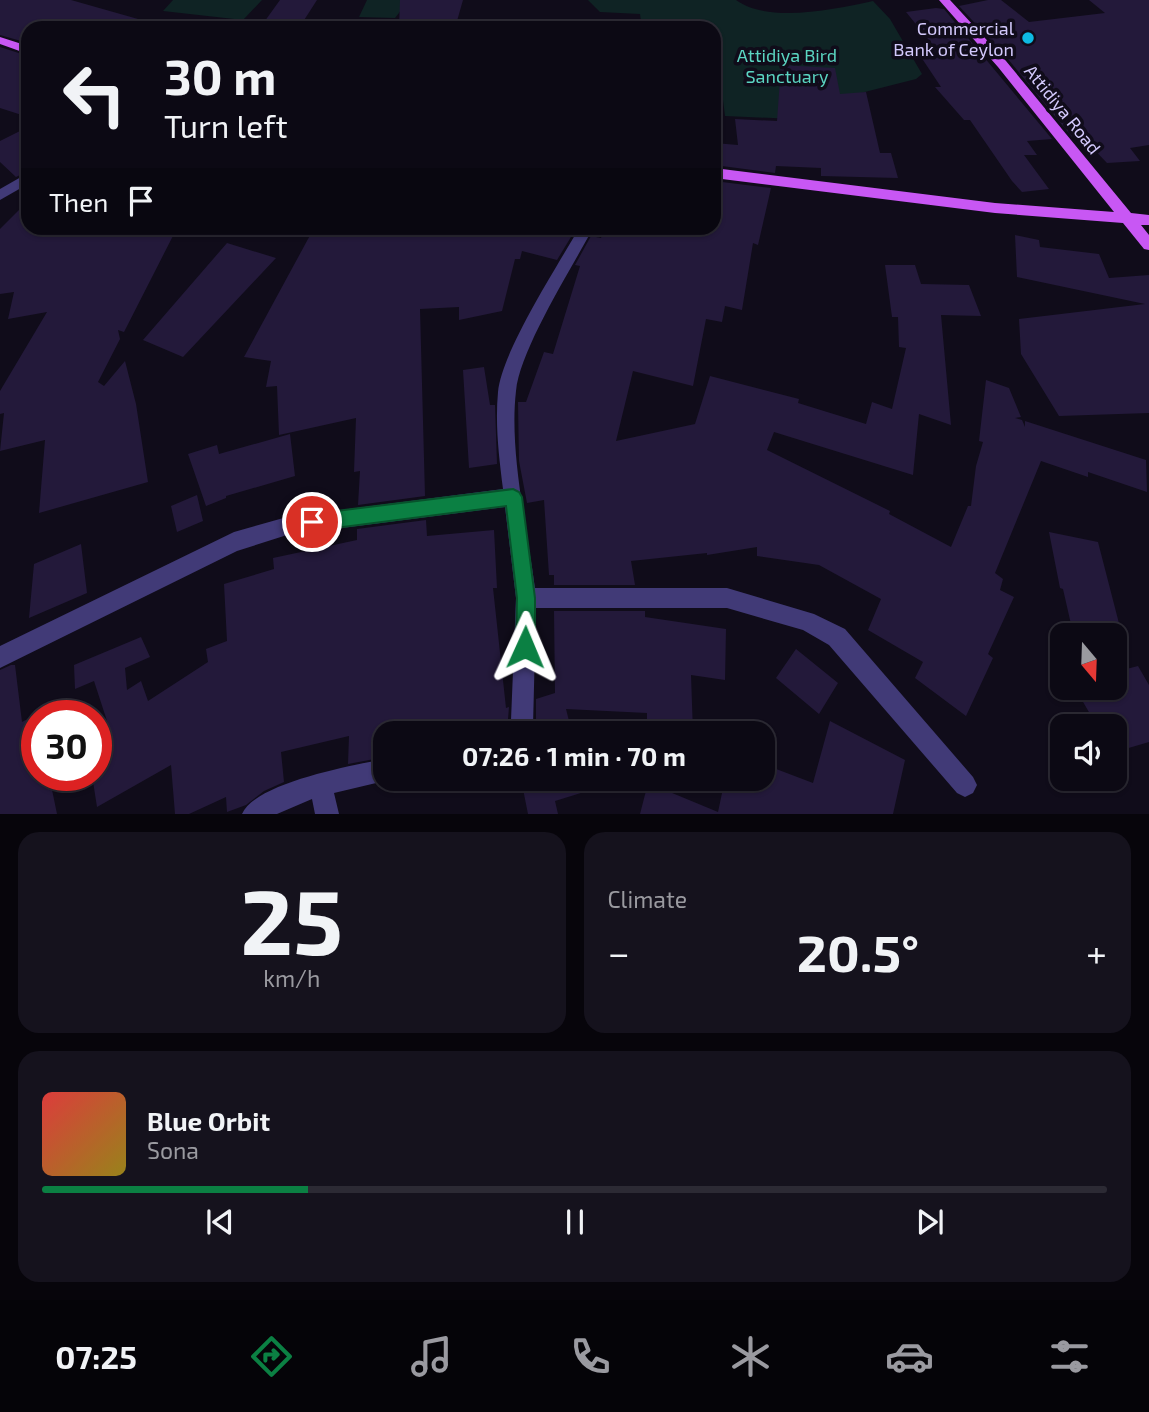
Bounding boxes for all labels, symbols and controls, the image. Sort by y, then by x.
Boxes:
place label: Commercial Bank of Ceylon [893,17,1015,60]
marker: Commercial Bank of Ceylon [1020,30,1036,46]
park label: Attidiya Bird Sanctuary [737,44,837,87]
text: 30 m [164,46,276,105]
icon: left [49,49,140,140]
street label: Attidiya Road [1020,60,1106,158]
text: Turn left [164,106,288,144]
icon: arrive [122,182,160,220]
text: Then [49,186,108,217]
pin [282,492,342,552]
icon: arrive [293,503,331,541]
position arrow [488,610,562,684]
north arrow [1050,623,1127,700]
map controls [1050,623,1127,791]
speed limit sign: 30 [21,700,112,791]
button: sound [1050,714,1127,791]
text: 07:26 · 1 min · 70 m [462,740,686,771]
text: 25 [240,864,343,973]
text: Climate [608,885,687,913]
text: 20.5° [797,920,919,982]
text: − [608,929,630,975]
text: + [1086,929,1107,975]
text: km/h [263,964,320,992]
text: Blue Orbit [147,1105,270,1136]
text: Sona [147,1136,199,1164]
icon: previous [201,1203,239,1241]
icon: pause [556,1203,594,1241]
icon: next [911,1203,949,1241]
icon: directions [247,1332,296,1381]
icon: music [407,1332,456,1381]
icon: phone [566,1332,615,1381]
icon: climate [726,1332,775,1381]
icon: car [885,1332,934,1381]
icon: filters [1045,1332,1094,1381]
text: 07:25 [55,1337,137,1375]

